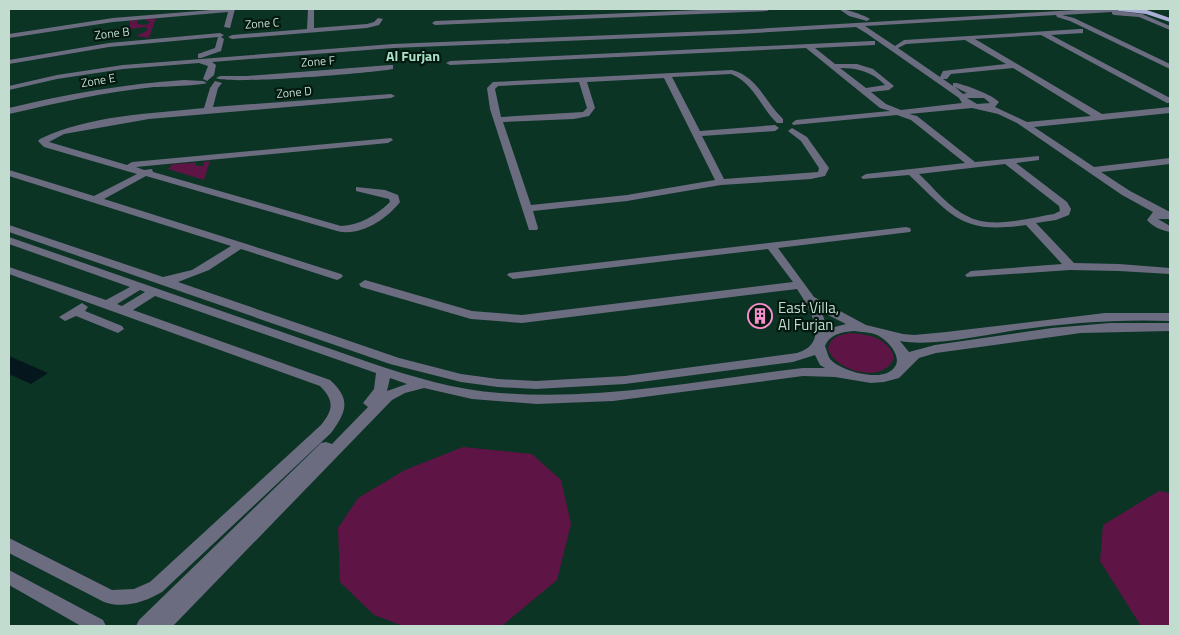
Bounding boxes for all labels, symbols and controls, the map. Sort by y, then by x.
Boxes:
street label: Zone C [244,12,280,34]
street label: Zone B [93,21,131,45]
district label: Al Furjan [386,45,440,66]
street label: Zone F [300,50,336,72]
street label: Zone E [80,68,117,92]
street label: Zone D [275,81,313,103]
place label: East Villa, Al Furjan [778,296,839,336]
building icon: East Villa, Al Furjan [747,303,773,329]

